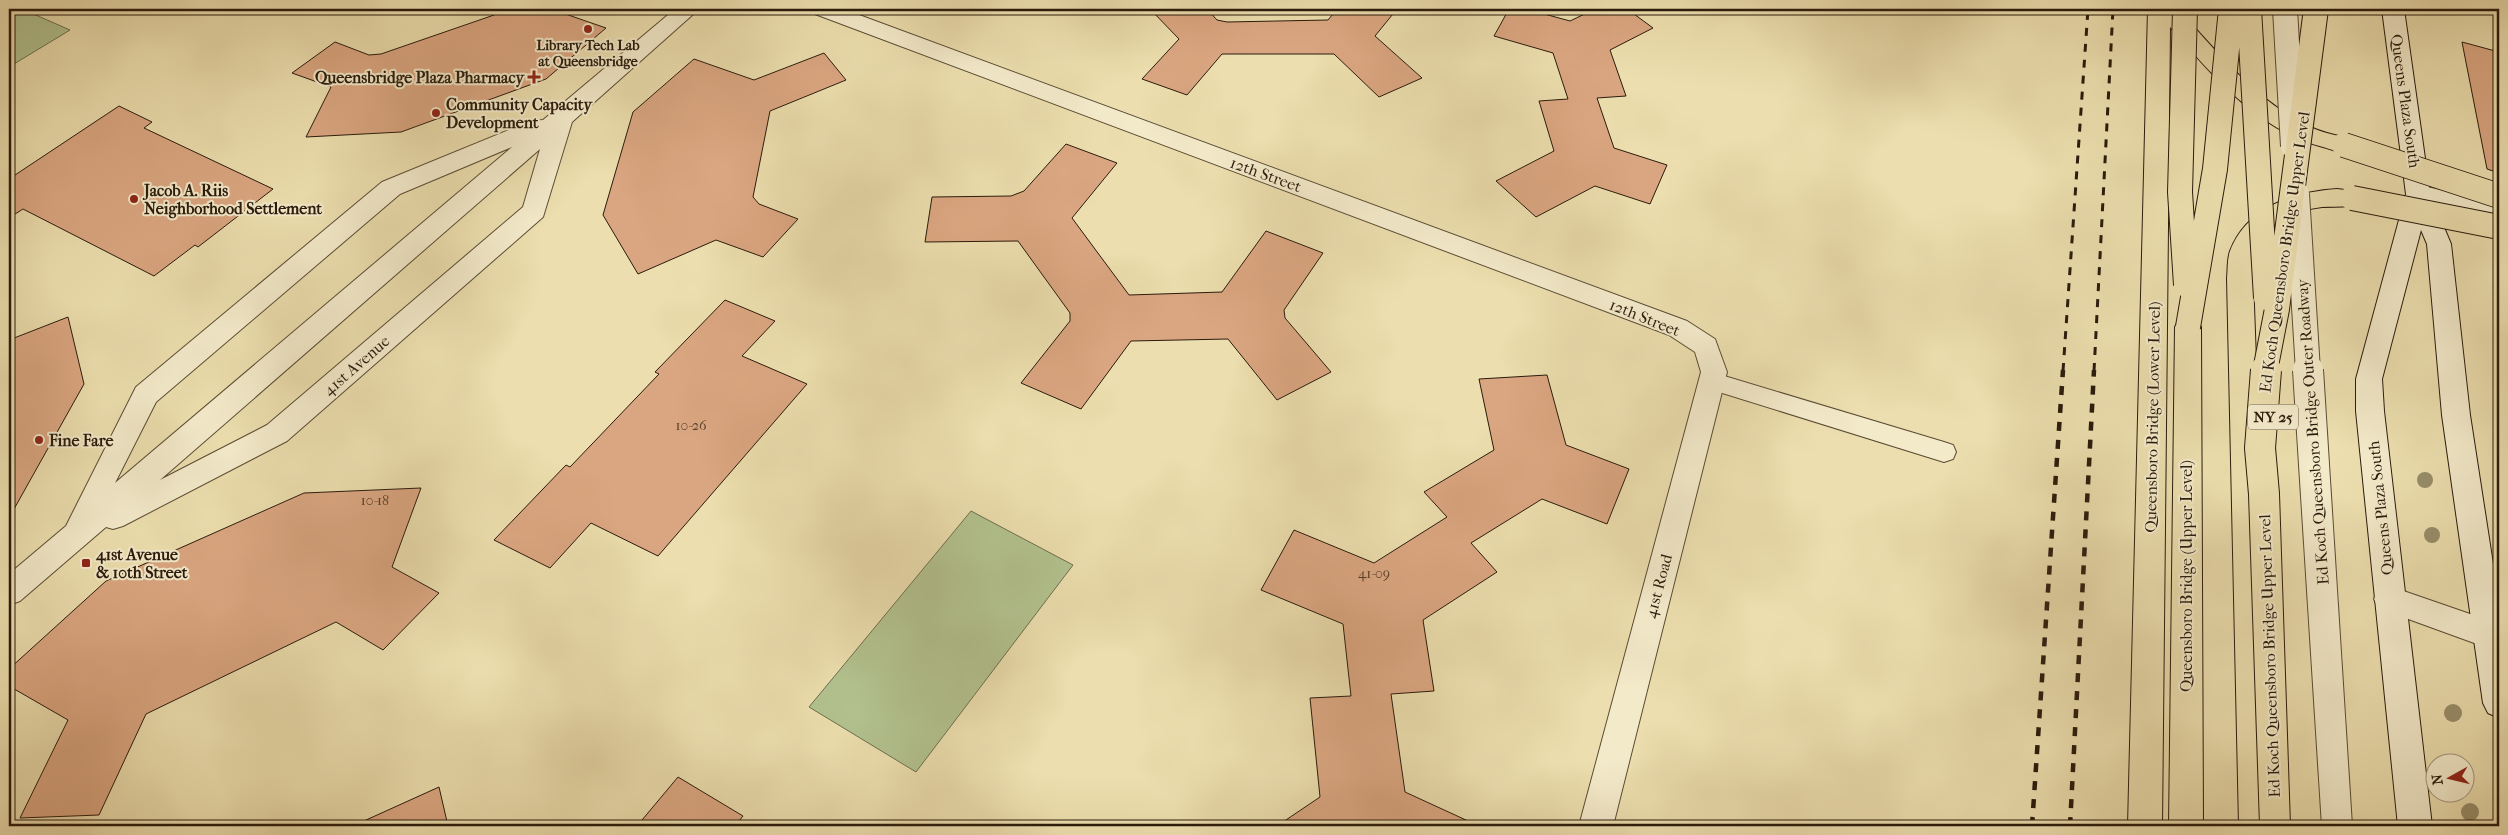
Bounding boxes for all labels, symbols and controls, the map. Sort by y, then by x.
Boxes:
marker: Library Tech Lab at Queensbridge [582,23,594,35]
street label: Queens Plaza South [2387,33,2424,169]
place label: Library Tech Lab at Queensbridge [537,37,640,70]
place label: Queensbridge Plaza Pharmacy [315,68,525,88]
marker: Queensbridge Plaza Pharmacy [528,71,540,83]
place label: Community Capacity Development [446,95,594,133]
marker: Community Capacity Development [430,107,442,119]
street label: Ed Koch Queensboro Bridge Upper Level [2255,110,2314,394]
street label: 12th Street [1228,153,1304,196]
place label: Jacob A. Riis Neighborhood Settlement [142,181,322,219]
marker: Jacob A. Riis Neighborhood Settlement [128,193,140,205]
street label: Ed Koch Queensboro Bridge Outer Roadway [2292,278,2333,586]
street label: 12th Street [1607,295,1683,340]
street label: Queensboro Bridge (Lower Level) [2141,301,2164,533]
street label: 41st Avenue [319,331,394,399]
road number: NY 25 [2248,404,2298,430]
house number: 10-26 [675,417,707,434]
place label: Fine Fare [48,431,113,450]
marker: Fine Fare [33,434,45,446]
street label: Queens Plaza South [2364,440,2397,576]
street label: Queensboro Bridge (Upper Level) [2177,460,2196,692]
house number: 10-18 [361,492,389,509]
street label: Ed Koch Queensboro Bridge Upper Level [2255,513,2284,798]
place label: 41st Avenue & 10th Street [95,545,188,582]
street label: 41st Road [1641,552,1676,620]
marker: 41st Avenue & 10th Street [80,557,92,569]
house number: 41-09 [1358,565,1390,582]
north arrow [2426,752,2476,802]
text: N [2428,773,2447,786]

